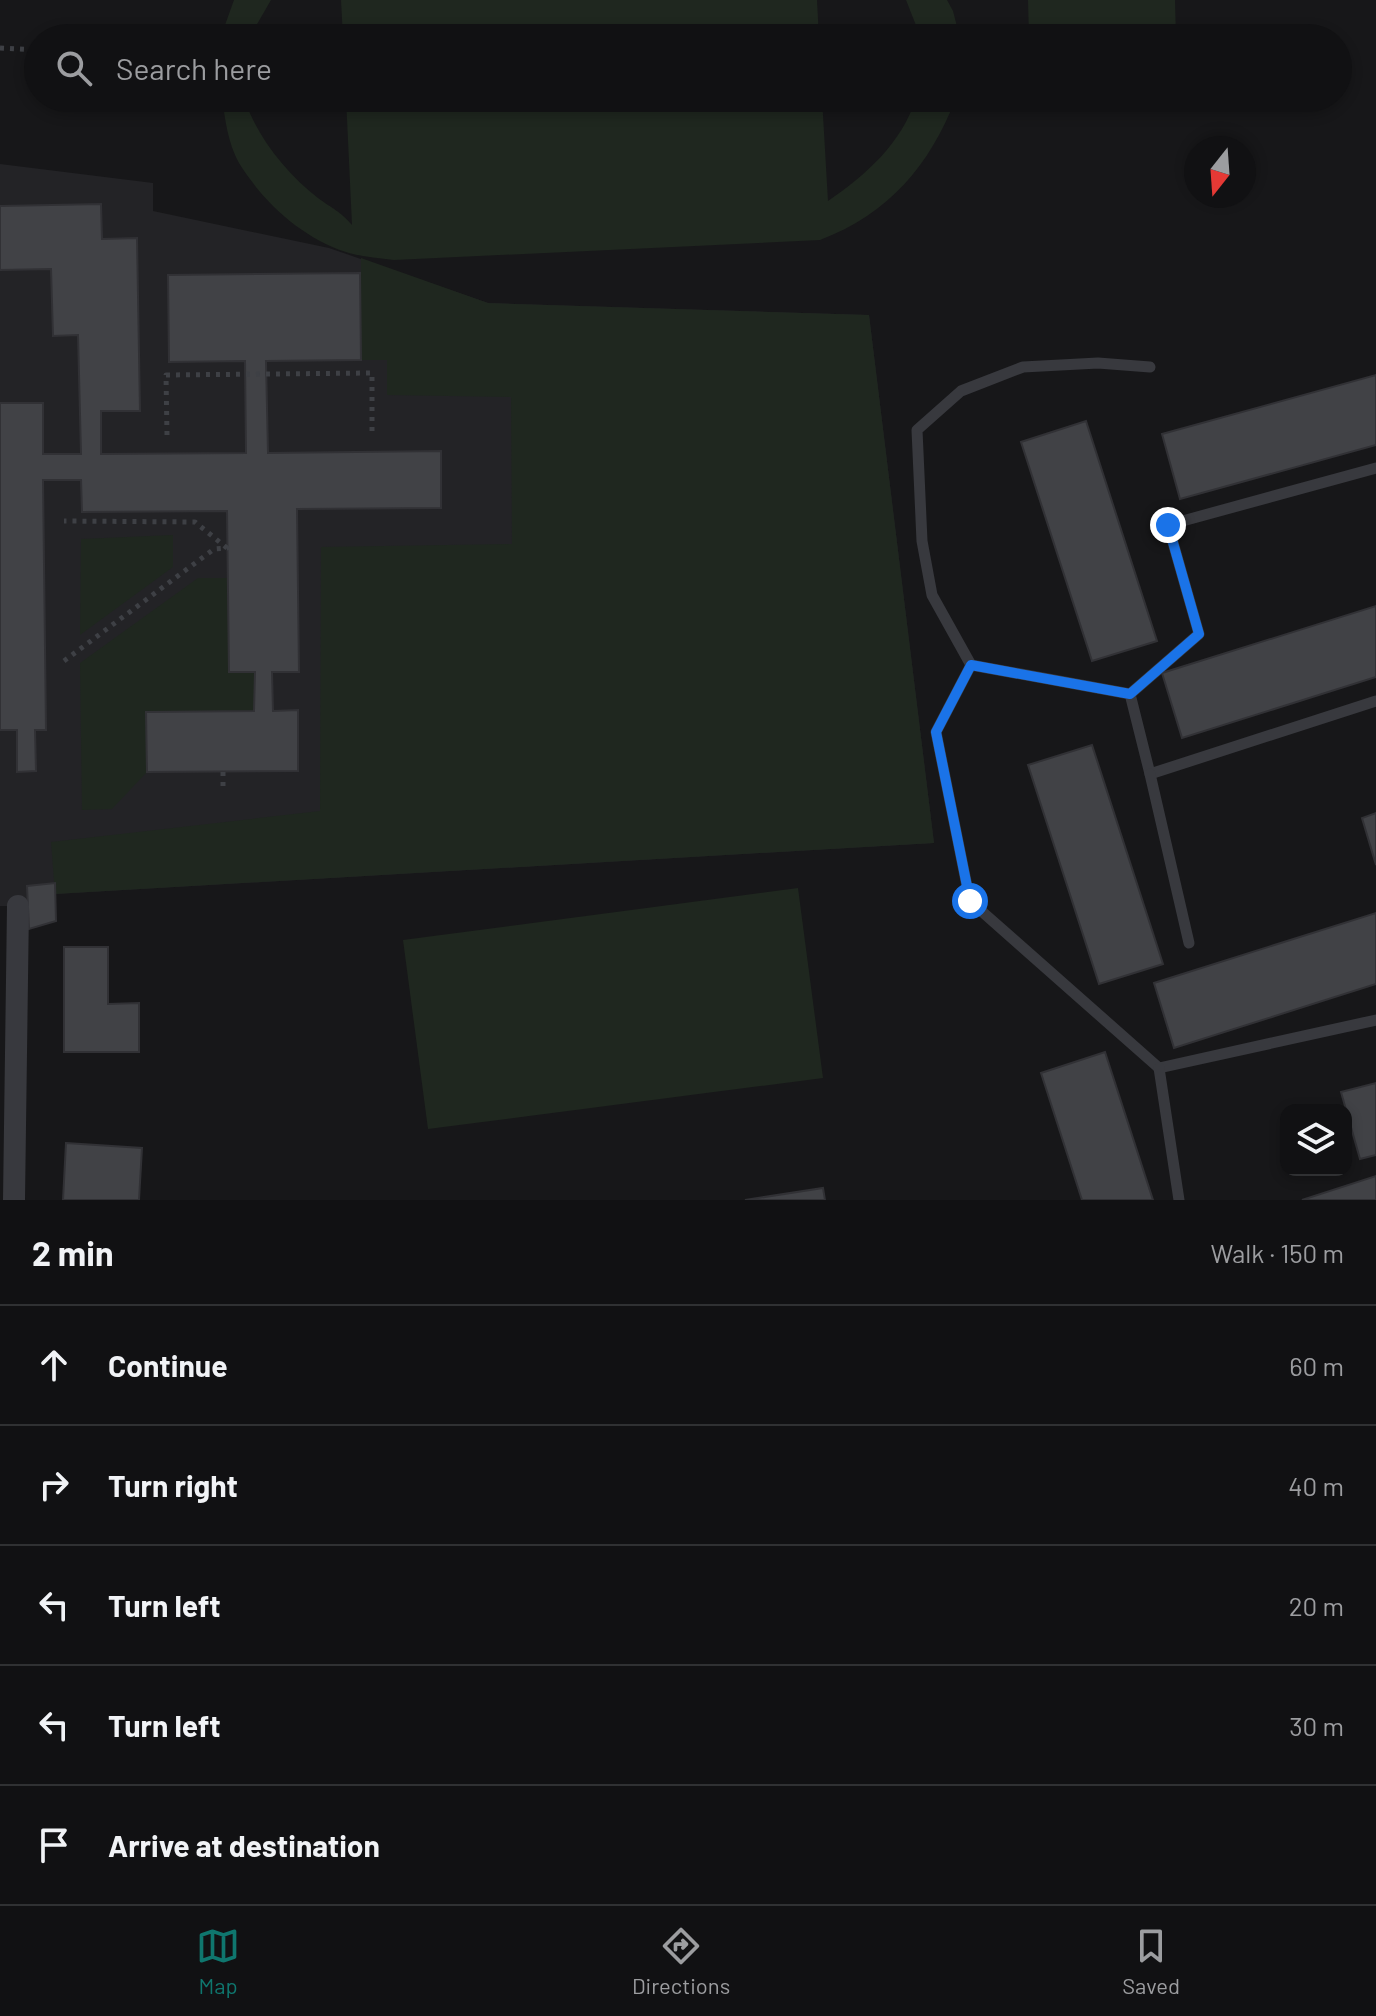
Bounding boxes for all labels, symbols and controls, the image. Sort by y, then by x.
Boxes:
search box [24,24,1352,112]
icon: search [52,46,96,90]
text: Search here [116,50,272,86]
north arrow [1184,136,1256,208]
route end [1150,507,1186,543]
route start [952,883,988,919]
map controls [1280,1104,1352,1176]
button: layers [1280,1104,1352,1176]
text: 2 min [32,1232,114,1273]
text: Walk · 150 m [1210,1237,1344,1268]
icon: ahead [32,1343,76,1387]
text: Continue [108,1347,228,1383]
text: 60 m [1289,1350,1344,1381]
icon: right [32,1463,76,1507]
text: Turn right [108,1467,238,1503]
text: 40 m [1288,1470,1344,1501]
icon: left [32,1583,76,1627]
text: Turn left [108,1587,221,1623]
text: 20 m [1289,1590,1344,1621]
icon: left [32,1703,76,1747]
text: Turn left [108,1707,221,1743]
text: 30 m [1289,1710,1344,1741]
icon: arrive [32,1823,76,1867]
text: Arrive at destination [108,1827,380,1863]
tab: Map [196,1924,240,1998]
tab: Directions [632,1924,730,1998]
tab: Saved [1122,1924,1180,1998]

